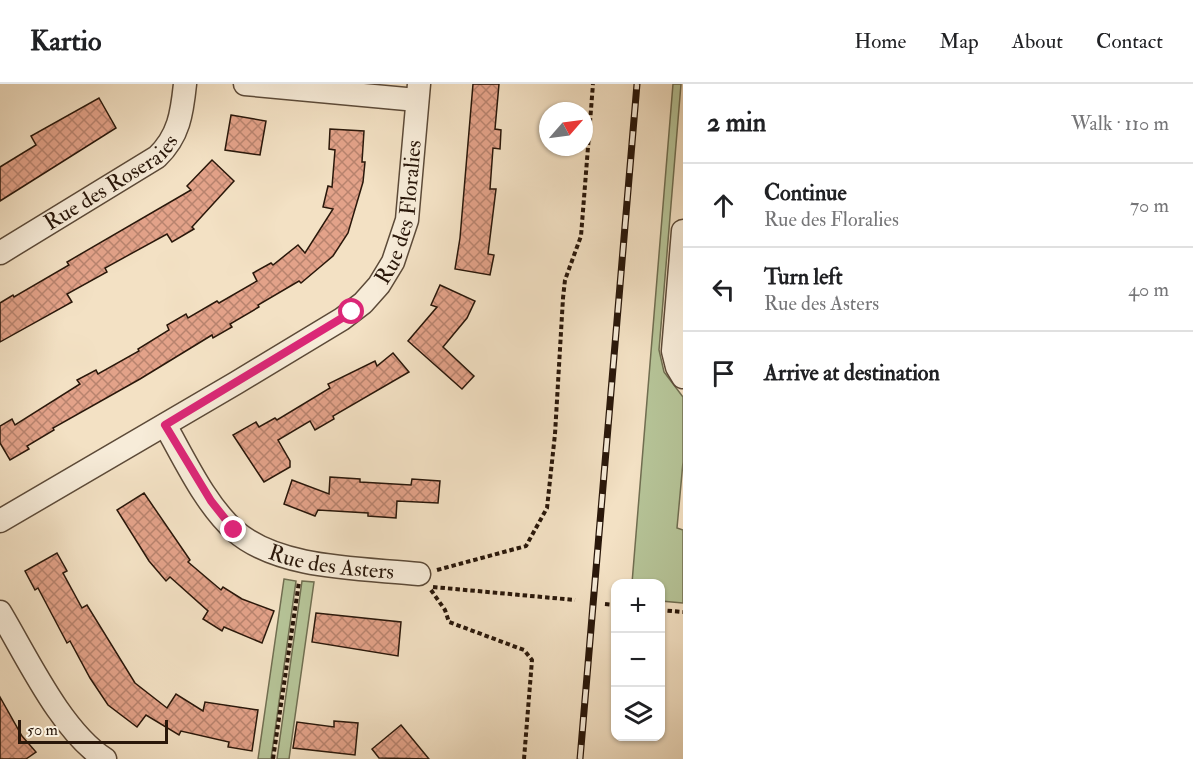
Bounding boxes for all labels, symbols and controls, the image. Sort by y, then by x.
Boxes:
text: Kartio [30,24,101,59]
text: Home [854,28,906,55]
text: Map [939,28,979,55]
text: About [1012,28,1063,55]
text: Contact [1096,28,1163,55]
north arrow [539,102,593,156]
text: 2 min [707,107,766,139]
text: Walk · 110 m [1071,111,1169,136]
street label: Rue des Roseraies [39,129,185,237]
street label: Rue des Floralies [369,139,428,290]
text: Continue [764,179,847,207]
icon: ahead [707,189,740,222]
text: 70 m [1130,193,1169,218]
text: Rue des Floralies [764,207,899,232]
text: Turn left [764,263,843,291]
icon: left [707,273,740,306]
text: 40 m [1128,277,1169,302]
text: Rue des Asters [764,291,879,316]
route start [338,298,364,324]
icon: arrive [707,357,740,390]
text: Arrive at destination [764,359,940,387]
route end [220,516,246,542]
street label: Rue des Asters [265,538,395,586]
map controls [611,579,665,741]
button: + [611,579,665,633]
button: − [611,633,665,687]
button: layers [611,687,665,741]
scale bar [18,717,168,744]
text: 50 m [27,720,58,740]

